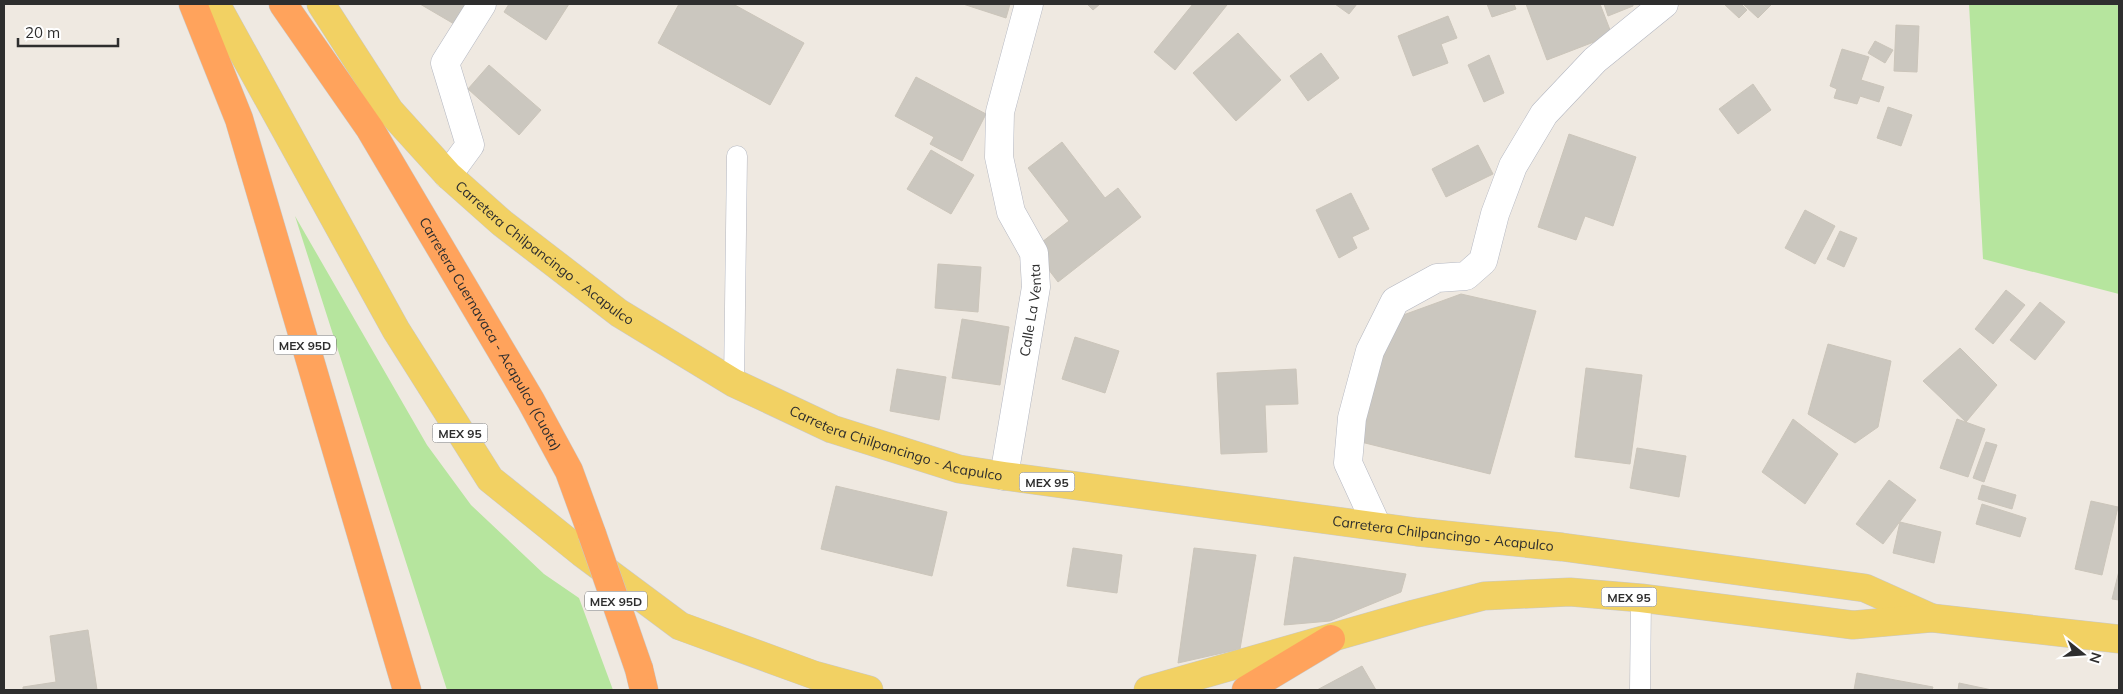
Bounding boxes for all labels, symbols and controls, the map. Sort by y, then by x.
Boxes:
scale bar [18,15,118,47]
text: 20 m [25,23,60,42]
street label: Carretera Chilpancingo - Acapulco [452,177,637,329]
street label: Carretera Cuernavaca - Acapulco (Cuota) [415,214,565,454]
street label: Calle La Venta [1015,263,1045,358]
road number: MEX 95D [274,336,336,354]
street label: Carretera Chilpancingo - Acapulco [787,401,1004,485]
road number: MEX 95 [432,423,488,442]
road number: MEX 95 [1020,472,1074,492]
street label: Carretera Chilpancingo - Acapulco [1331,512,1555,555]
road number: MEX 95 [1602,588,1656,606]
road number: MEX 95D [585,592,647,610]
north arrow [2058,629,2108,679]
text: N [2085,650,2106,665]

